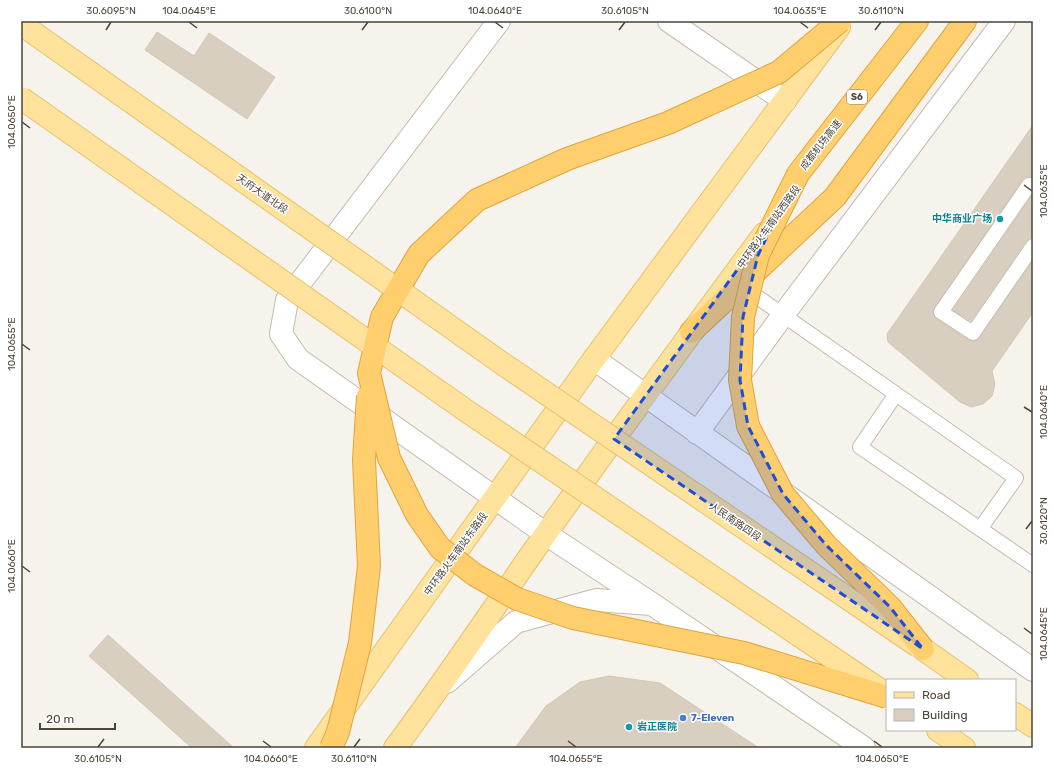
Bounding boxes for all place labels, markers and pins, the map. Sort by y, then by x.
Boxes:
place label: 中华商业广场 [932,212,992,225]
marker: 中华商业广场 [995,214,1005,224]
place label: 7-Eleven [691,712,734,724]
marker: 7-Eleven [678,713,688,723]
place label: 岩正医院 [637,721,677,733]
marker: 岩正医院 [624,722,634,732]

